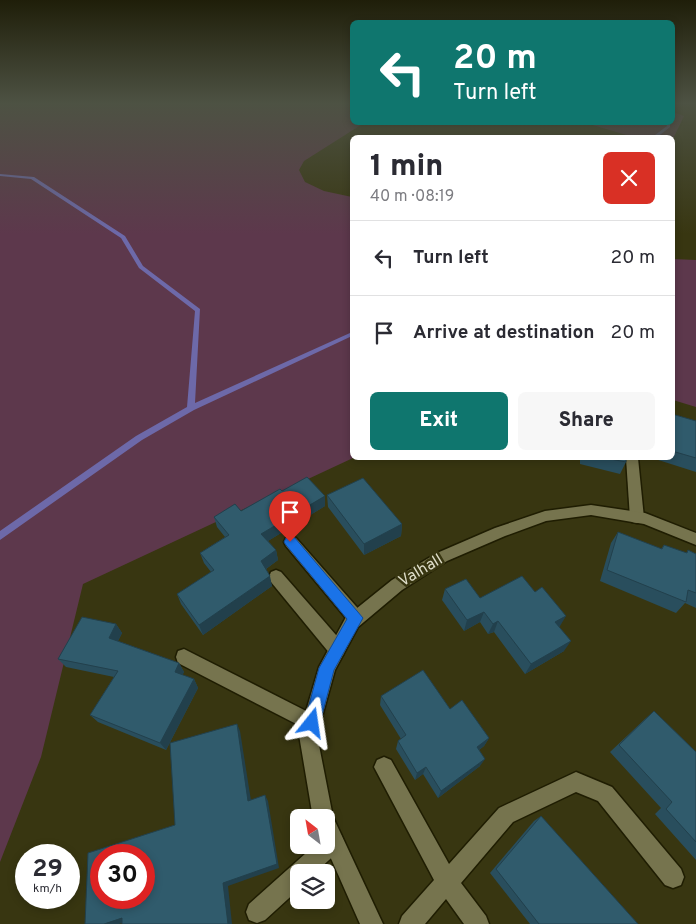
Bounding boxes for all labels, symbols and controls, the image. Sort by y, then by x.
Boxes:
text: 20 m [453,37,537,81]
icon: left [370,40,435,105]
text: Turn left [453,80,536,107]
text: 1 min [370,149,443,186]
button: close [603,152,655,204]
text: 40 m · 08:19 [370,187,454,207]
icon: left [370,244,398,272]
text: Turn left [413,246,489,270]
text: 20 m [611,246,655,270]
icon: arrive [370,319,398,347]
text: Arrive at destination [413,321,594,345]
text: 20 m [611,321,655,345]
button: Exit [370,392,508,450]
button: Share [518,392,655,450]
pin [269,491,311,542]
icon: arrive [276,498,304,526]
street label: Valhall [395,550,447,592]
position arrow [285,696,337,748]
north arrow [290,809,335,854]
map controls [290,809,335,909]
speed limit sign: 30 [90,844,155,909]
text: 29 [32,854,63,886]
button: layers [290,864,335,909]
text: km/h [33,881,62,897]

